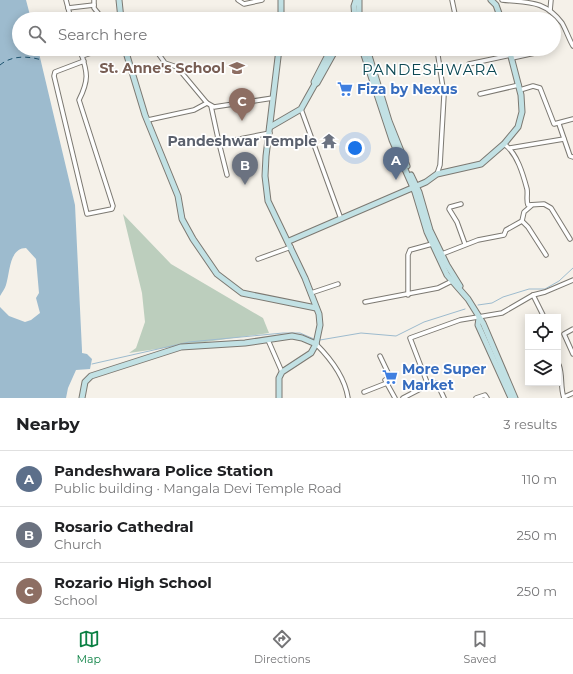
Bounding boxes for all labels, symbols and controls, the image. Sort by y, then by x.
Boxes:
search box [12,12,561,56]
icon: search [26,23,48,45]
text: Search here [58,25,147,44]
place label: St. Anne's School [99,59,225,77]
school or university icon: St. Anne's School [228,59,246,77]
district label: PANDESHWARA [362,60,498,79]
supermarket icon: Fiza by Nexus [336,80,354,98]
place label: Fiza by Nexus [357,80,458,98]
pin: C [229,88,255,121]
place label: Pandeshwar Temple [168,132,317,150]
temple icon: Pandeshwar Temple [320,132,338,150]
your location [345,138,365,158]
pin: A [383,147,409,180]
pin: B [232,152,258,185]
map controls [525,314,561,386]
button: locate [525,314,561,350]
button: layers [525,350,561,386]
place label: More Super Market [402,360,486,394]
supermarket icon: More Super Market [381,368,399,386]
text: Nearby [16,414,80,434]
text: 3 results [503,416,557,432]
text: Pandeshwara Police Station [54,461,273,480]
text: A [24,471,34,487]
text: 110 m [522,471,557,487]
text: Public building · Mangala Devi Temple Road [54,480,342,496]
text: Rosario Cathedral [54,517,194,536]
text: B [24,527,34,543]
text: 250 m [516,527,557,543]
text: Church [54,536,102,552]
text: Rozario High School [54,573,212,592]
text: C [24,583,34,599]
text: 250 m [516,583,557,599]
text: School [54,592,98,608]
tab: Map [77,628,101,666]
tab: Directions [254,628,310,666]
tab: Saved [463,628,496,666]

